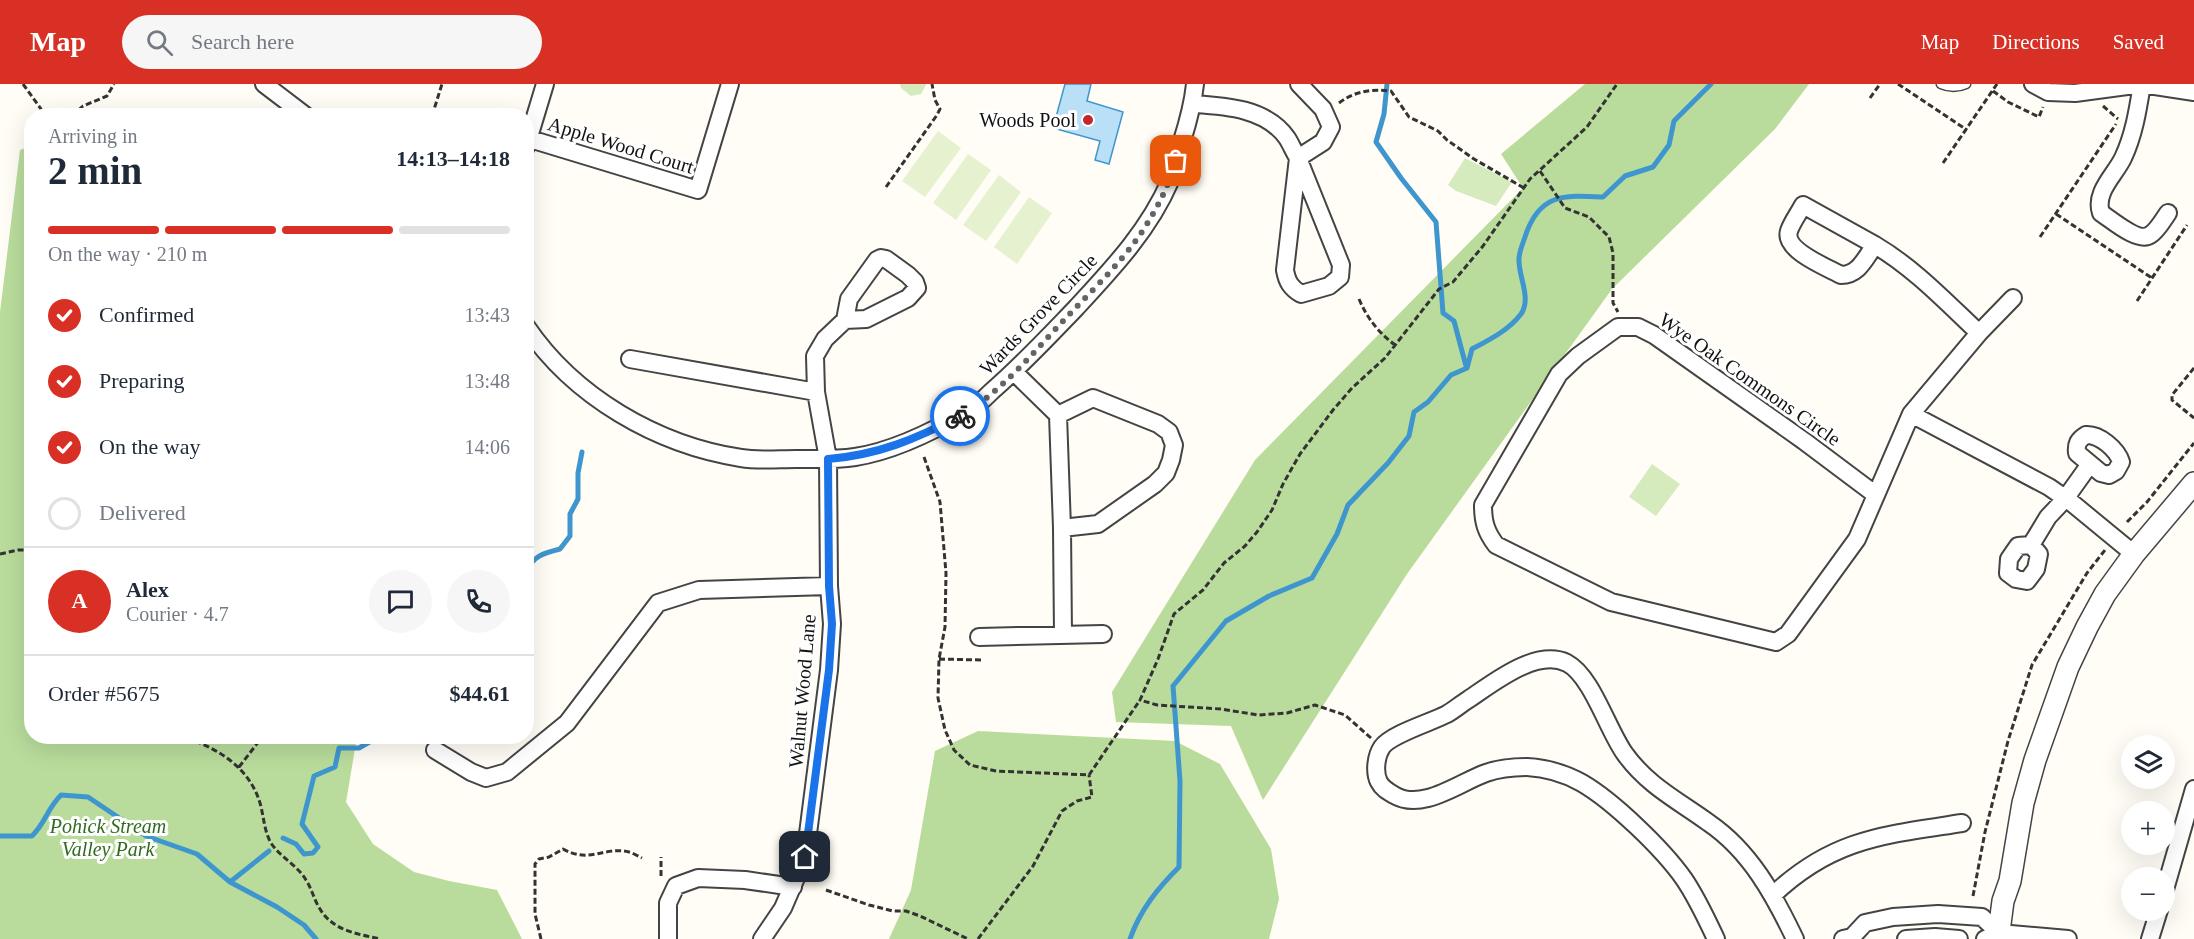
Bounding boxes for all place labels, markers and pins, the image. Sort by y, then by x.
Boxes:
place label: Woods Pool [979,109,1076,131]
marker: Woods Pool [1081,113,1095,127]
pin [1150,135,1201,186]
pin [779,831,830,882]

